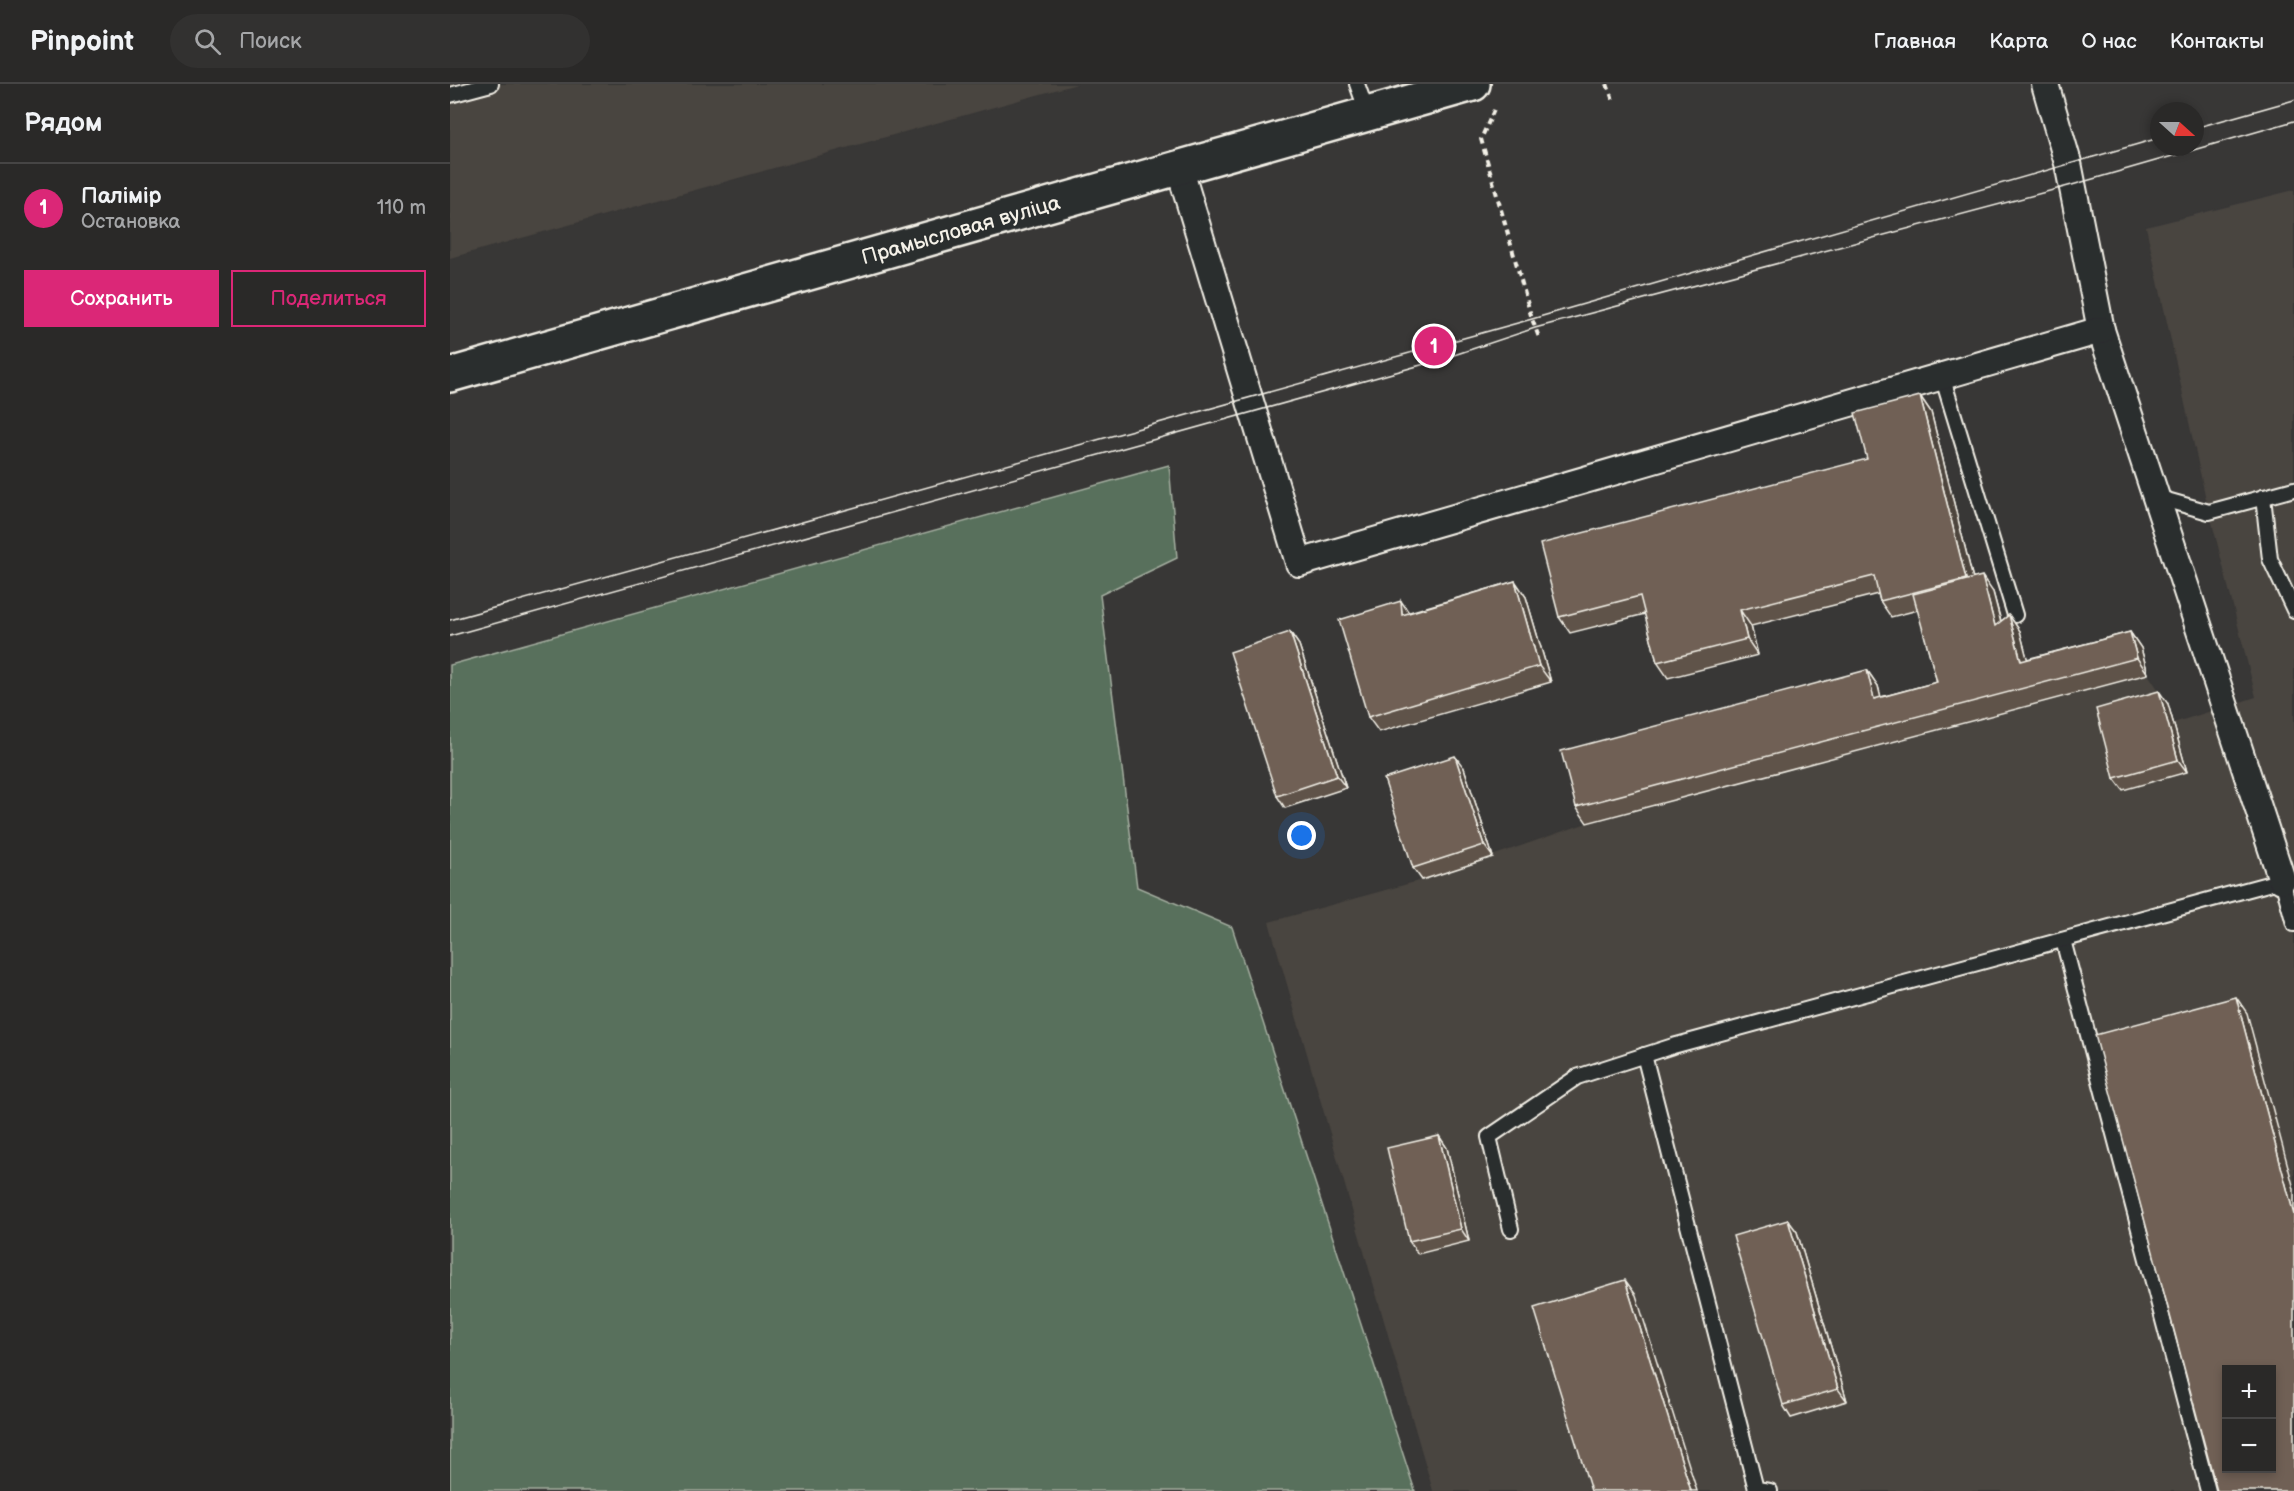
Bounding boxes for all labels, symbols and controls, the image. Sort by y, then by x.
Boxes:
search box [170,14,590,68]
text: Pinpoint [30,25,134,58]
icon: search [191,25,224,58]
text: Поиск [239,28,302,55]
text: Главная [1873,29,1956,54]
text: Карта [1989,29,2048,54]
text: О нас [2081,29,2137,54]
text: Контакты [2170,29,2264,54]
north arrow [2150,102,2204,156]
text: Рядом [24,108,102,139]
text: Палімір [81,183,162,210]
street label: Прамысловая вуліца [859,190,1064,270]
text: 1 [39,196,48,220]
text: 110 m [377,196,426,220]
text: Остановка [81,210,180,234]
button: Сохранить [24,270,219,327]
button: Поделиться [231,270,426,327]
pin: 1 [1414,324,1454,368]
your location [1287,821,1316,850]
map controls [2222,1365,2276,1473]
button: + [2222,1365,2276,1419]
button: − [2222,1419,2276,1473]

